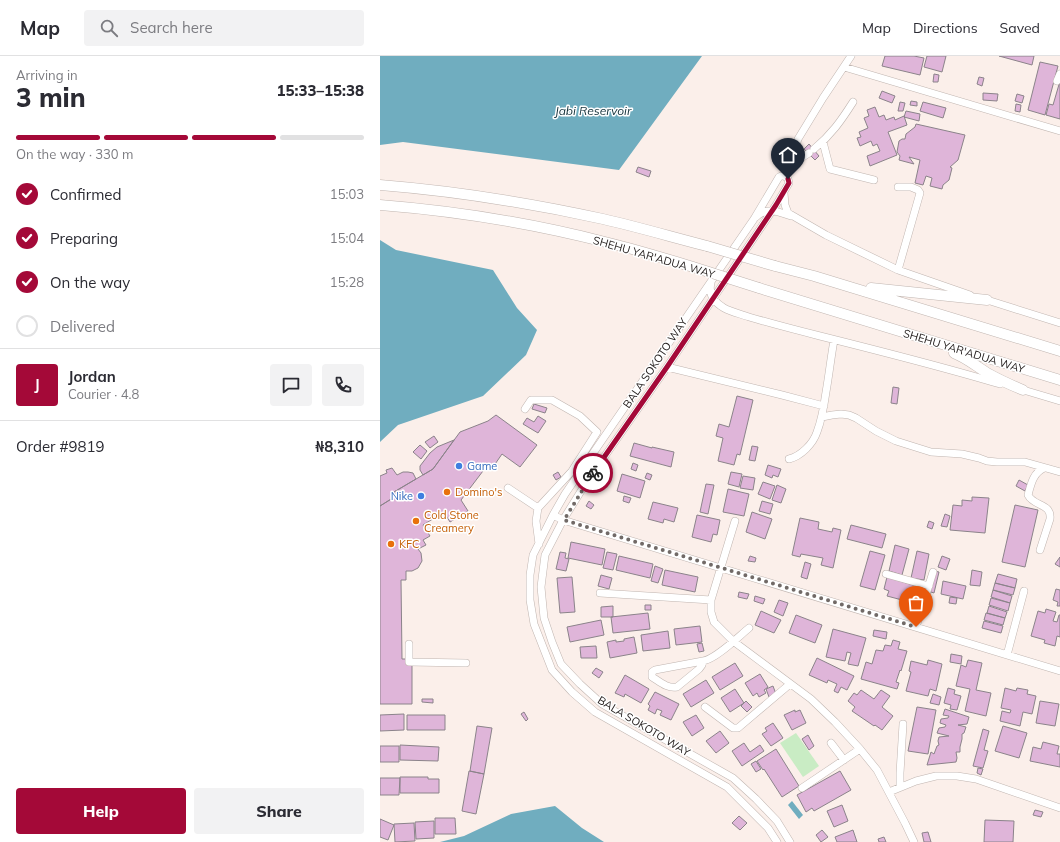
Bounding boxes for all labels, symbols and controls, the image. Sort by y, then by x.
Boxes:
search box [84,10,364,46]
text: Map [20,16,60,40]
icon: search [98,17,120,39]
text: Search here [130,18,213,37]
text: Map [862,19,891,37]
text: Directions [913,19,978,37]
text: Saved [1000,19,1040,37]
text: Arriving in [16,67,78,83]
text: 3 min [16,81,86,114]
text: 15:33–15:38 [277,81,364,100]
water label: Jabi Reservoir [554,103,632,118]
pin [771,138,805,179]
icon: home [777,144,799,166]
text: On the way · 330 m [16,146,133,162]
icon: check [16,183,38,205]
text: Confirmed [50,185,121,204]
text: 15:03 [330,186,364,202]
icon: check [16,227,38,249]
text: Preparing [50,229,118,248]
text: 15:04 [330,230,364,246]
street label: SHEHU YAR'ADUA WAY [591,233,717,281]
icon: check [16,271,38,293]
text: On the way [50,273,130,292]
text: 15:28 [330,274,364,290]
street label: BALA SOKOTO WAY [620,315,690,411]
text: Delivered [50,317,115,336]
street label: SHEHU YAR'ADUA WAY [902,326,1027,376]
button: chat [270,364,312,406]
button: phone [322,364,364,406]
text: Jordan [68,367,116,386]
text: J [34,375,40,394]
text: Courier · 4.8 [68,386,139,402]
text: Order #9819 [16,437,104,456]
text: ₦8,310 [315,437,364,456]
courier [573,453,613,493]
place label: Game [467,459,497,473]
marker: Game [454,461,464,471]
icon: bike [582,462,604,484]
place label: Domino's [455,485,502,499]
marker: Domino's [442,487,452,497]
place label: Nike [391,489,413,503]
marker: Nike [416,491,426,501]
place label: Cold Stone Creamery [424,508,479,535]
marker: Cold Stone Creamery [411,516,421,526]
place label: KFC [399,537,420,551]
marker: KFC [386,539,396,549]
pin [899,586,933,627]
icon: bag [905,592,927,614]
street label: BALA SOKOTO WAY [595,693,693,759]
button: Help [16,788,186,834]
button: Share [194,788,364,834]

